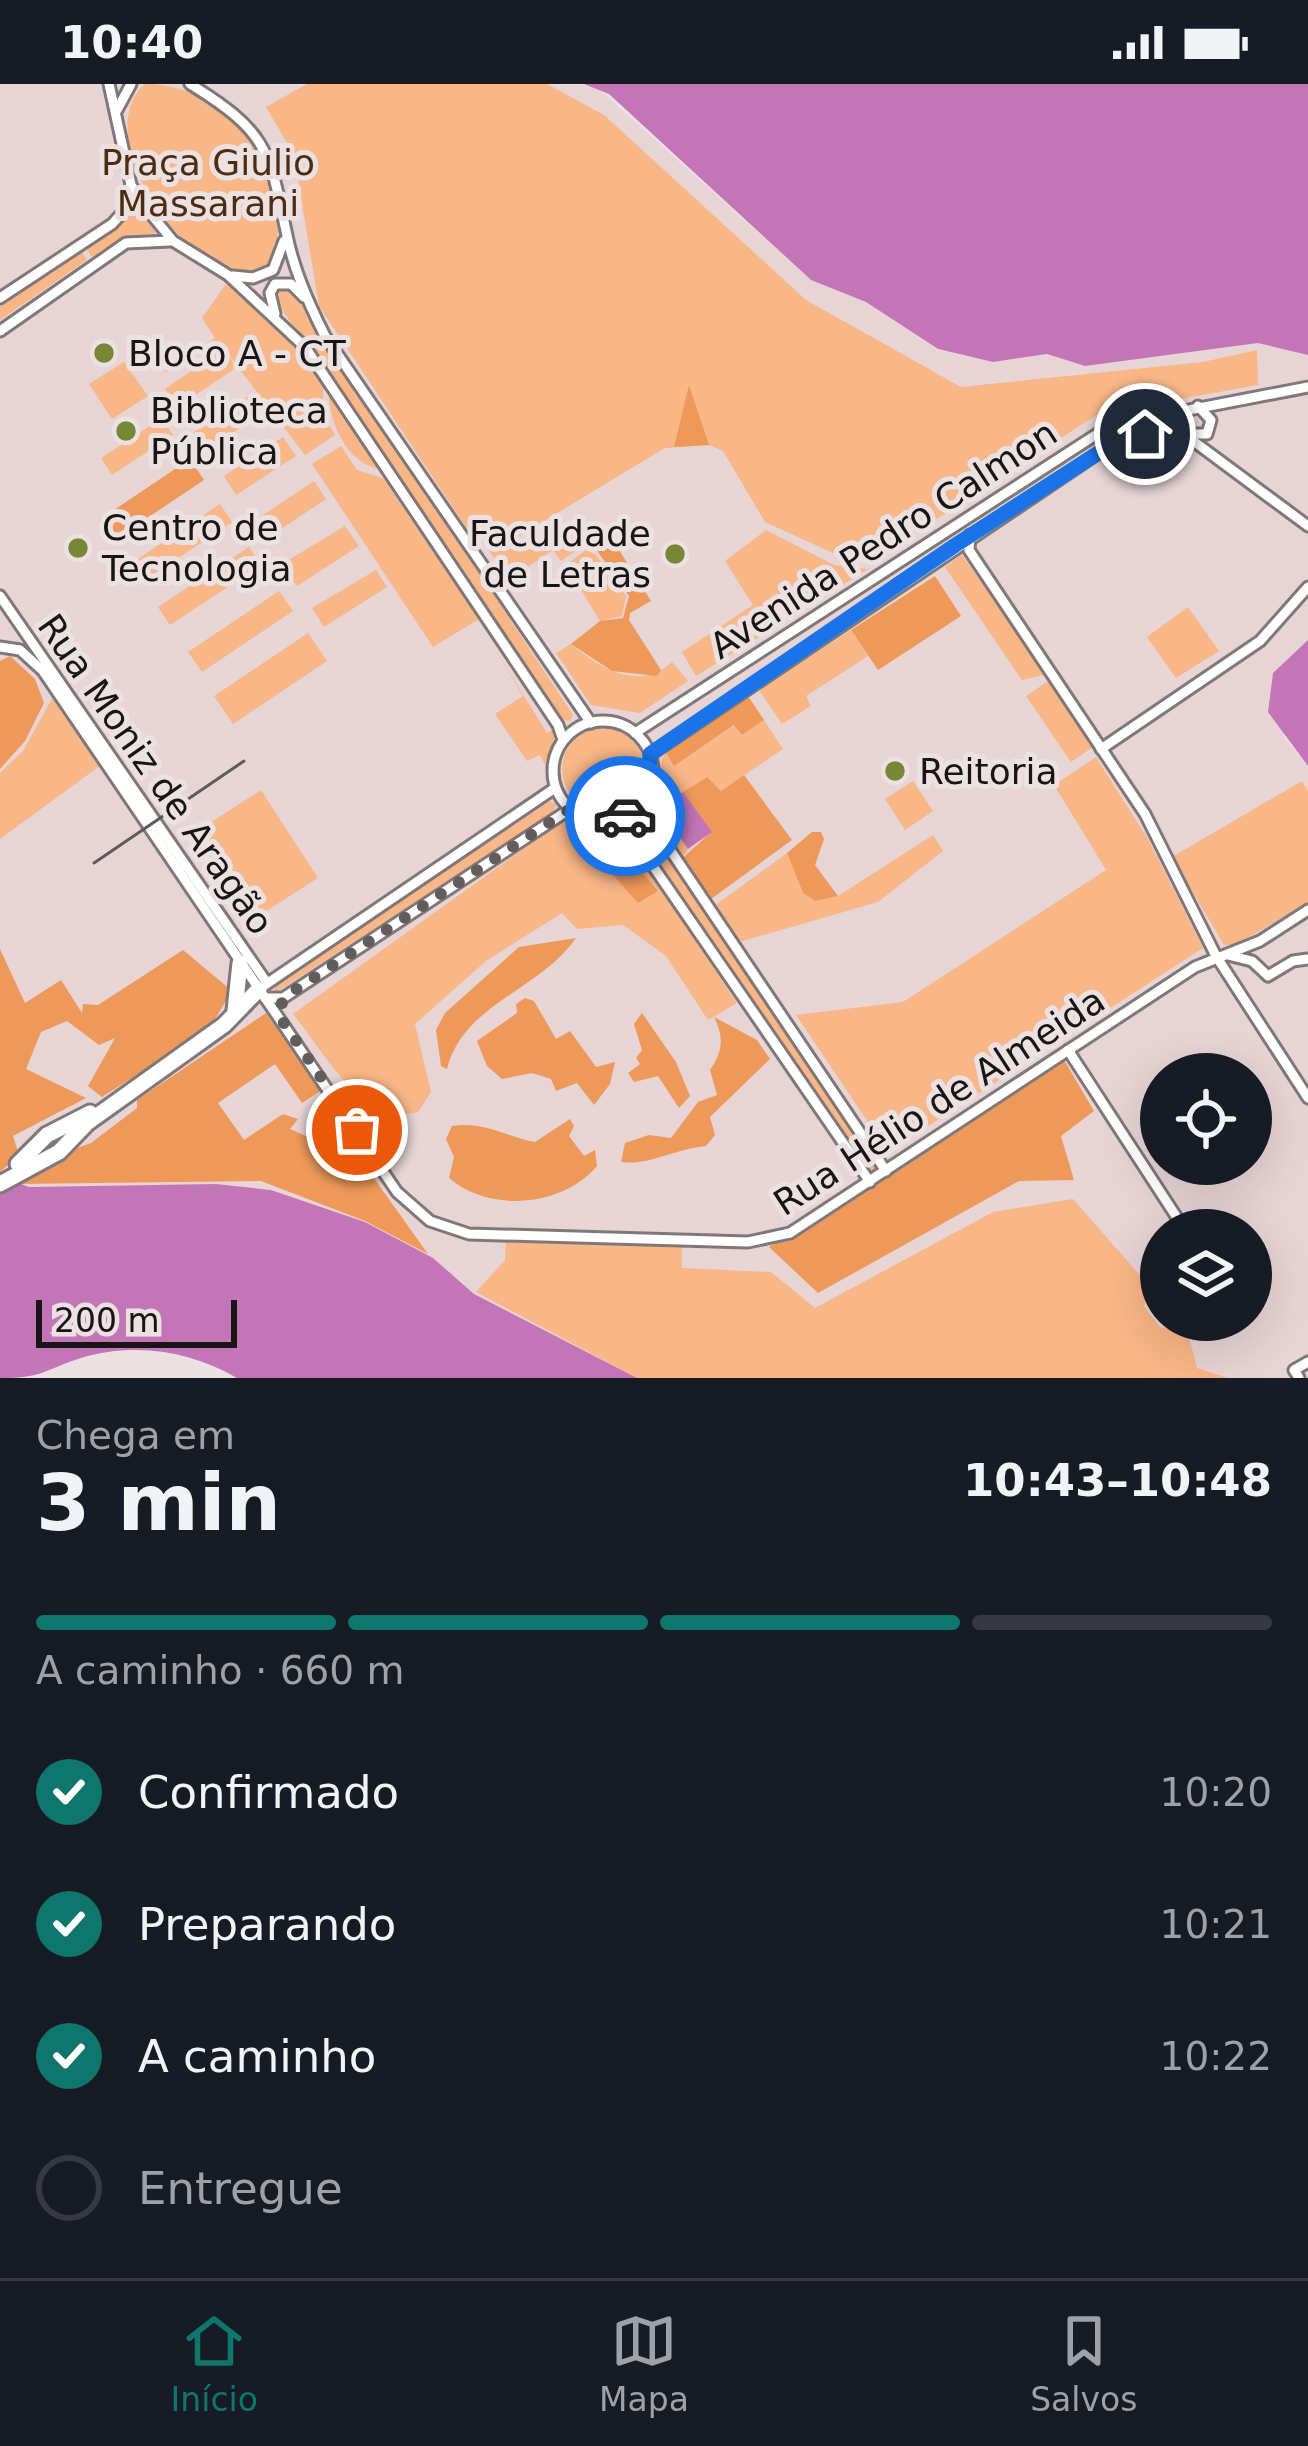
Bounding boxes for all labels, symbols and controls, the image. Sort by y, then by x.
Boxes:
text: 10:40 [60,16,203,69]
park label: Praça Giulio Massarani [101,142,315,224]
place label: Bloco A - CT [128,333,347,374]
marker: Bloco A - CT [91,340,117,366]
pin [1094,383,1196,485]
place label: Biblioteca Pública [150,390,328,472]
icon: home [1112,401,1178,467]
street label: Avenida Pedro Calmon [702,412,1064,667]
marker: Biblioteca Pública [113,418,139,444]
place label: Centro de Tecnologia [101,507,292,589]
place label: Faculdade de Letras [469,513,651,595]
marker: Centro de Tecnologia [65,535,91,561]
marker: Faculdade de Letras [662,541,688,567]
street label: Rua Moniz de Aragão [30,607,282,942]
place label: Reitoria [919,751,1058,792]
courier [565,756,685,876]
marker: Reitoria [882,758,908,784]
icon: car [592,783,658,849]
street label: Rua Hélio de Almeida [766,979,1112,1224]
map controls [1140,1053,1272,1341]
button: locate [1140,1053,1272,1185]
pin [306,1079,408,1181]
icon: bag [324,1097,390,1163]
button: layers [1140,1209,1272,1341]
scale bar [36,1294,237,1347]
text: 200 m [54,1301,160,1340]
text: Chega em [36,1413,235,1458]
text: 10:43–10:48 [963,1454,1272,1507]
text: 3 min [36,1458,281,1548]
text: A caminho · 660 m [36,1648,405,1693]
icon: check [36,1759,102,1825]
text: Confirmado [138,1766,399,1819]
text: 10:20 [1160,1770,1272,1815]
icon: check [36,1891,102,1957]
text: Preparando [138,1898,396,1951]
text: 10:21 [1160,1902,1272,1947]
icon: check [36,2023,102,2089]
text: A caminho [138,2030,376,2083]
text: 10:22 [1160,2034,1272,2079]
text: Entregue [138,2162,343,2215]
tab: Início [171,2308,258,2419]
tab: Mapa [599,2308,689,2419]
tab: Salvos [1030,2308,1137,2419]

